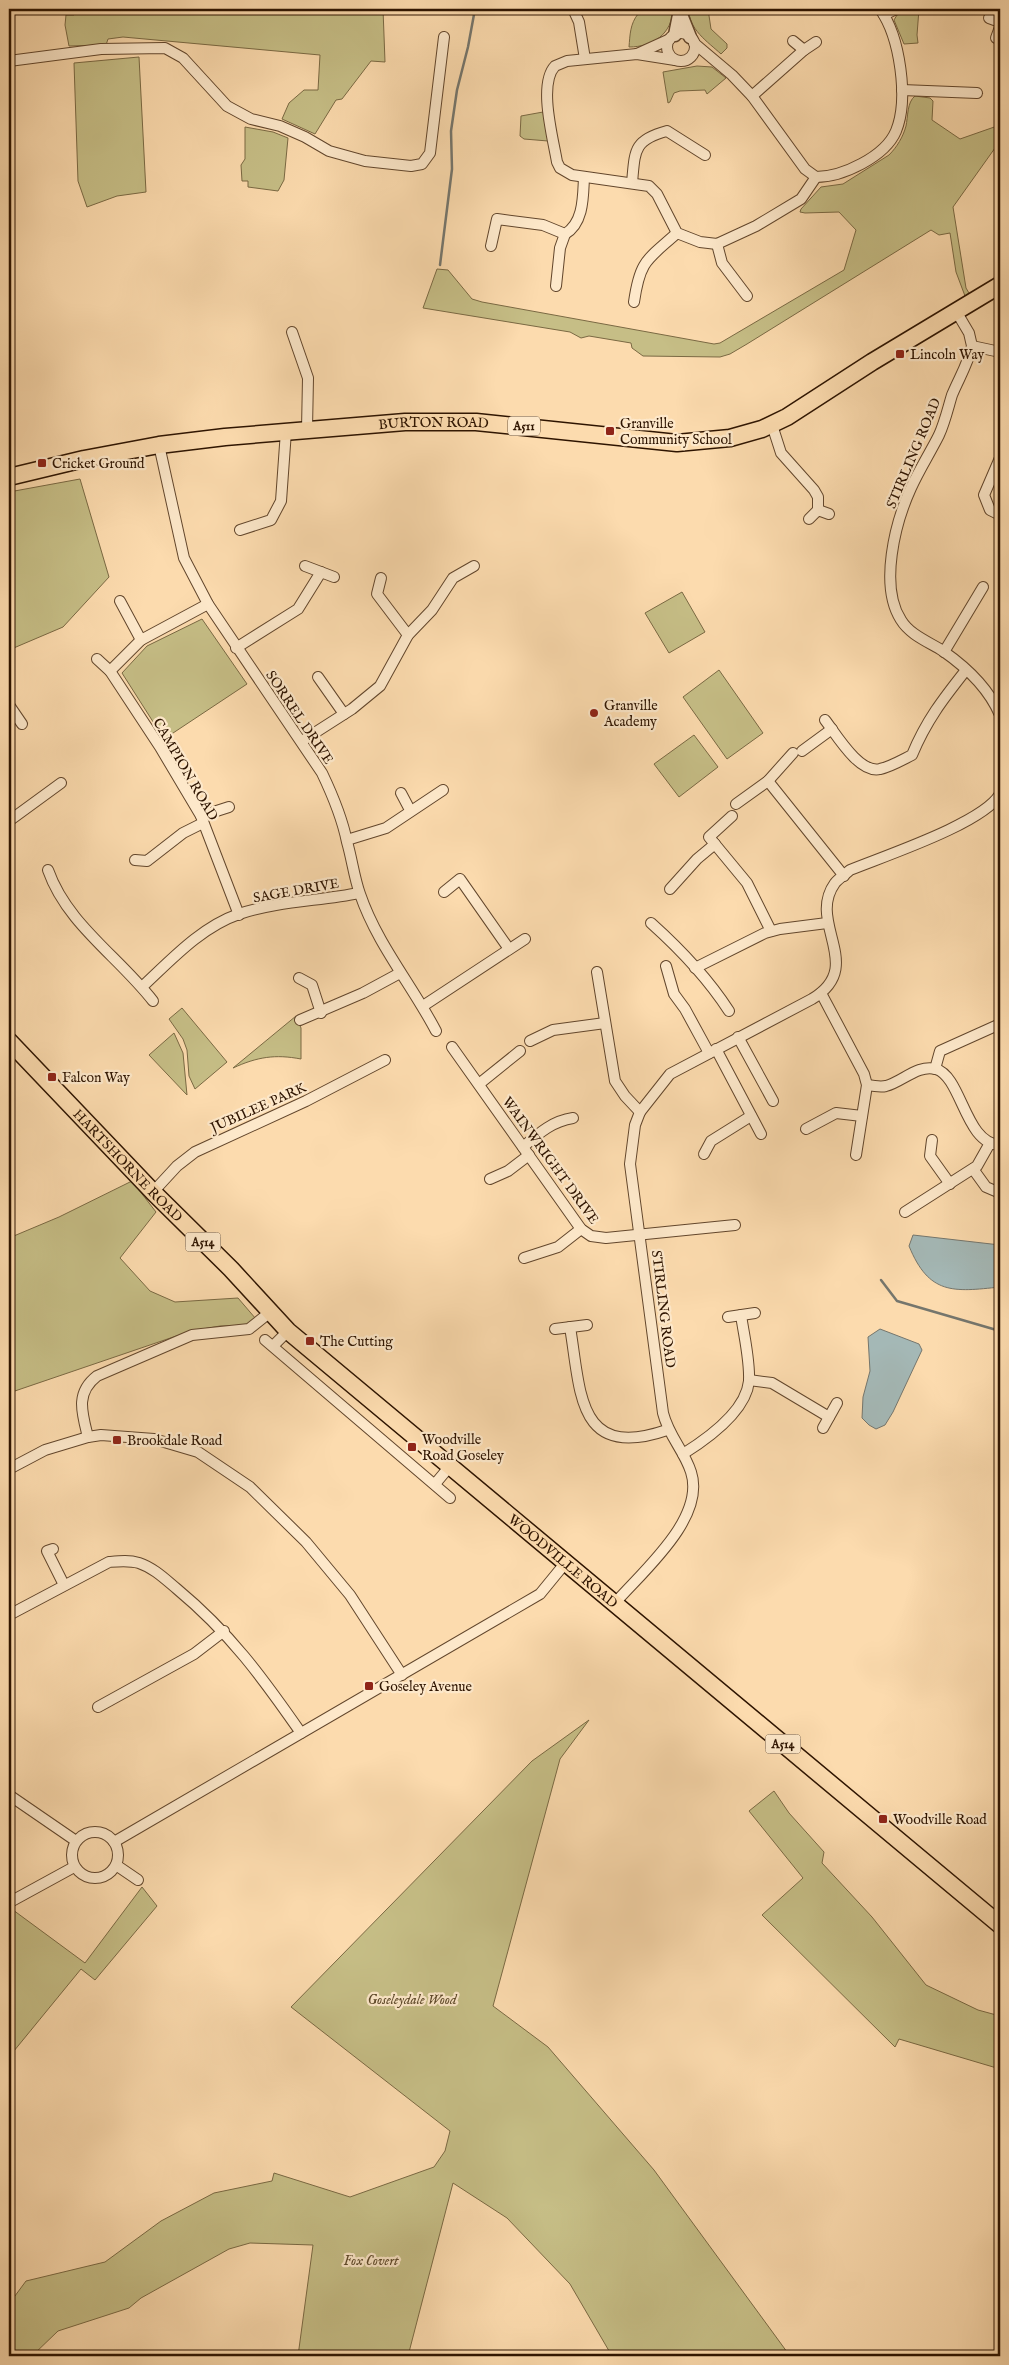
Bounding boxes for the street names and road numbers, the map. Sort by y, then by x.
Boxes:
street label: STIRLING ROAD [883,395,945,511]
street label: BURTON ROAD [378,414,489,434]
road number: A511 [508,416,540,436]
street label: SORREL DRIVE [261,667,337,768]
street label: CAMPION ROAD [148,715,222,824]
street label: SAGE DRIVE [252,875,341,907]
street label: JUBILEE PARK [206,1078,310,1138]
street label: WAINWRIGHT DRIVE [498,1093,603,1228]
street label: HARTSHORNE ROAD [69,1106,186,1226]
road number: A514 [186,1232,220,1252]
street label: STIRLING ROAD [647,1249,679,1369]
street label: WOODVILLE ROAD [504,1510,621,1612]
road number: A514 [766,1735,800,1754]

